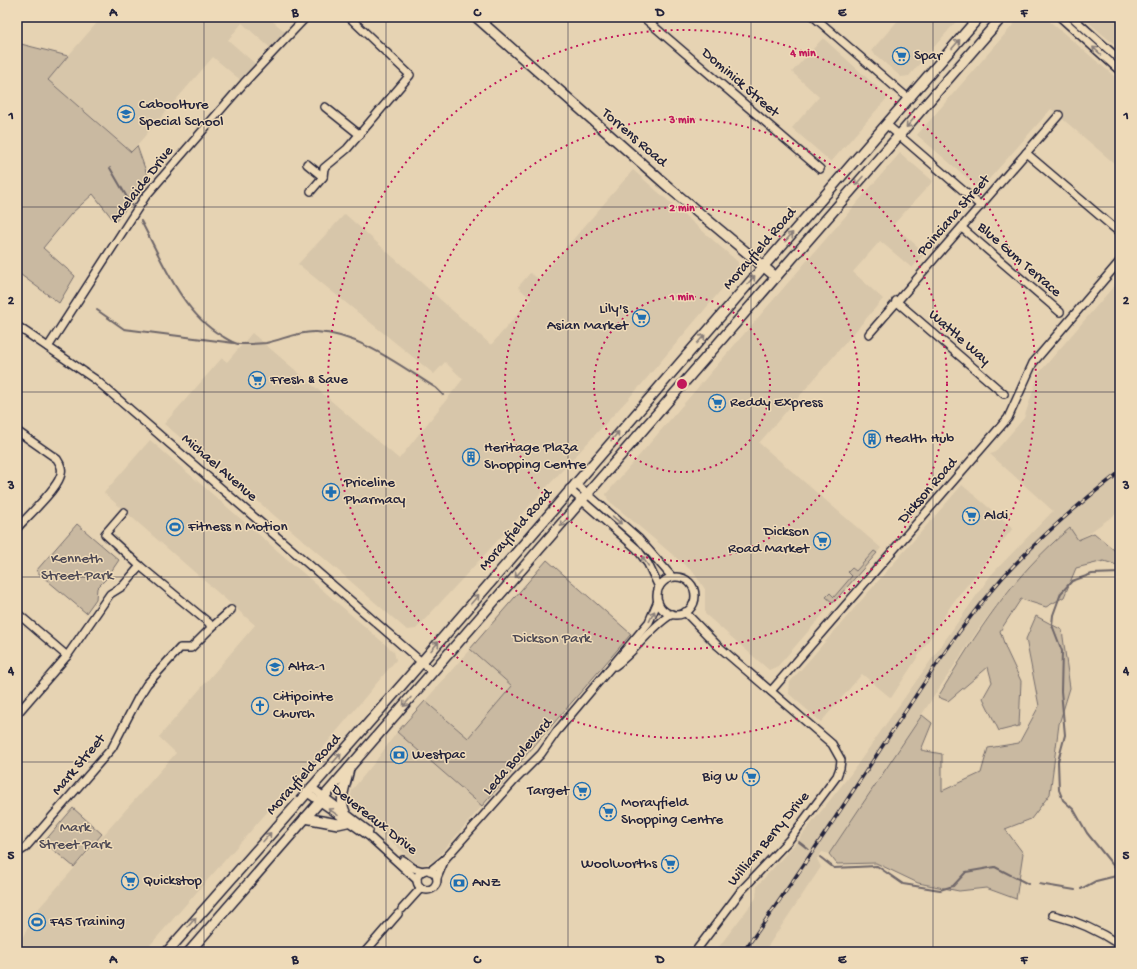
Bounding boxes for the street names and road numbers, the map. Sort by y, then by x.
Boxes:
street label: Dominick Street [697,44,784,123]
street label: Torrens Road [597,104,671,172]
street label: Adelaide Drive [106,143,178,227]
street label: Poinciana Street [913,170,996,261]
street label: Morayfield Road [719,203,801,294]
street label: Blue Gum Terrace [973,218,1065,302]
street label: Wattle Way [924,306,994,370]
street label: Michael Avenue [177,430,261,506]
street label: Dickson Road [894,453,962,528]
street label: Morayfield Road [475,484,557,575]
street label: Leda Boulevard [480,714,557,799]
street label: Mark Street [48,729,111,799]
street label: Morayfield Road [263,730,346,819]
street label: Devereaux Drive [327,780,421,859]
street label: William Berry Drive [724,788,814,890]

